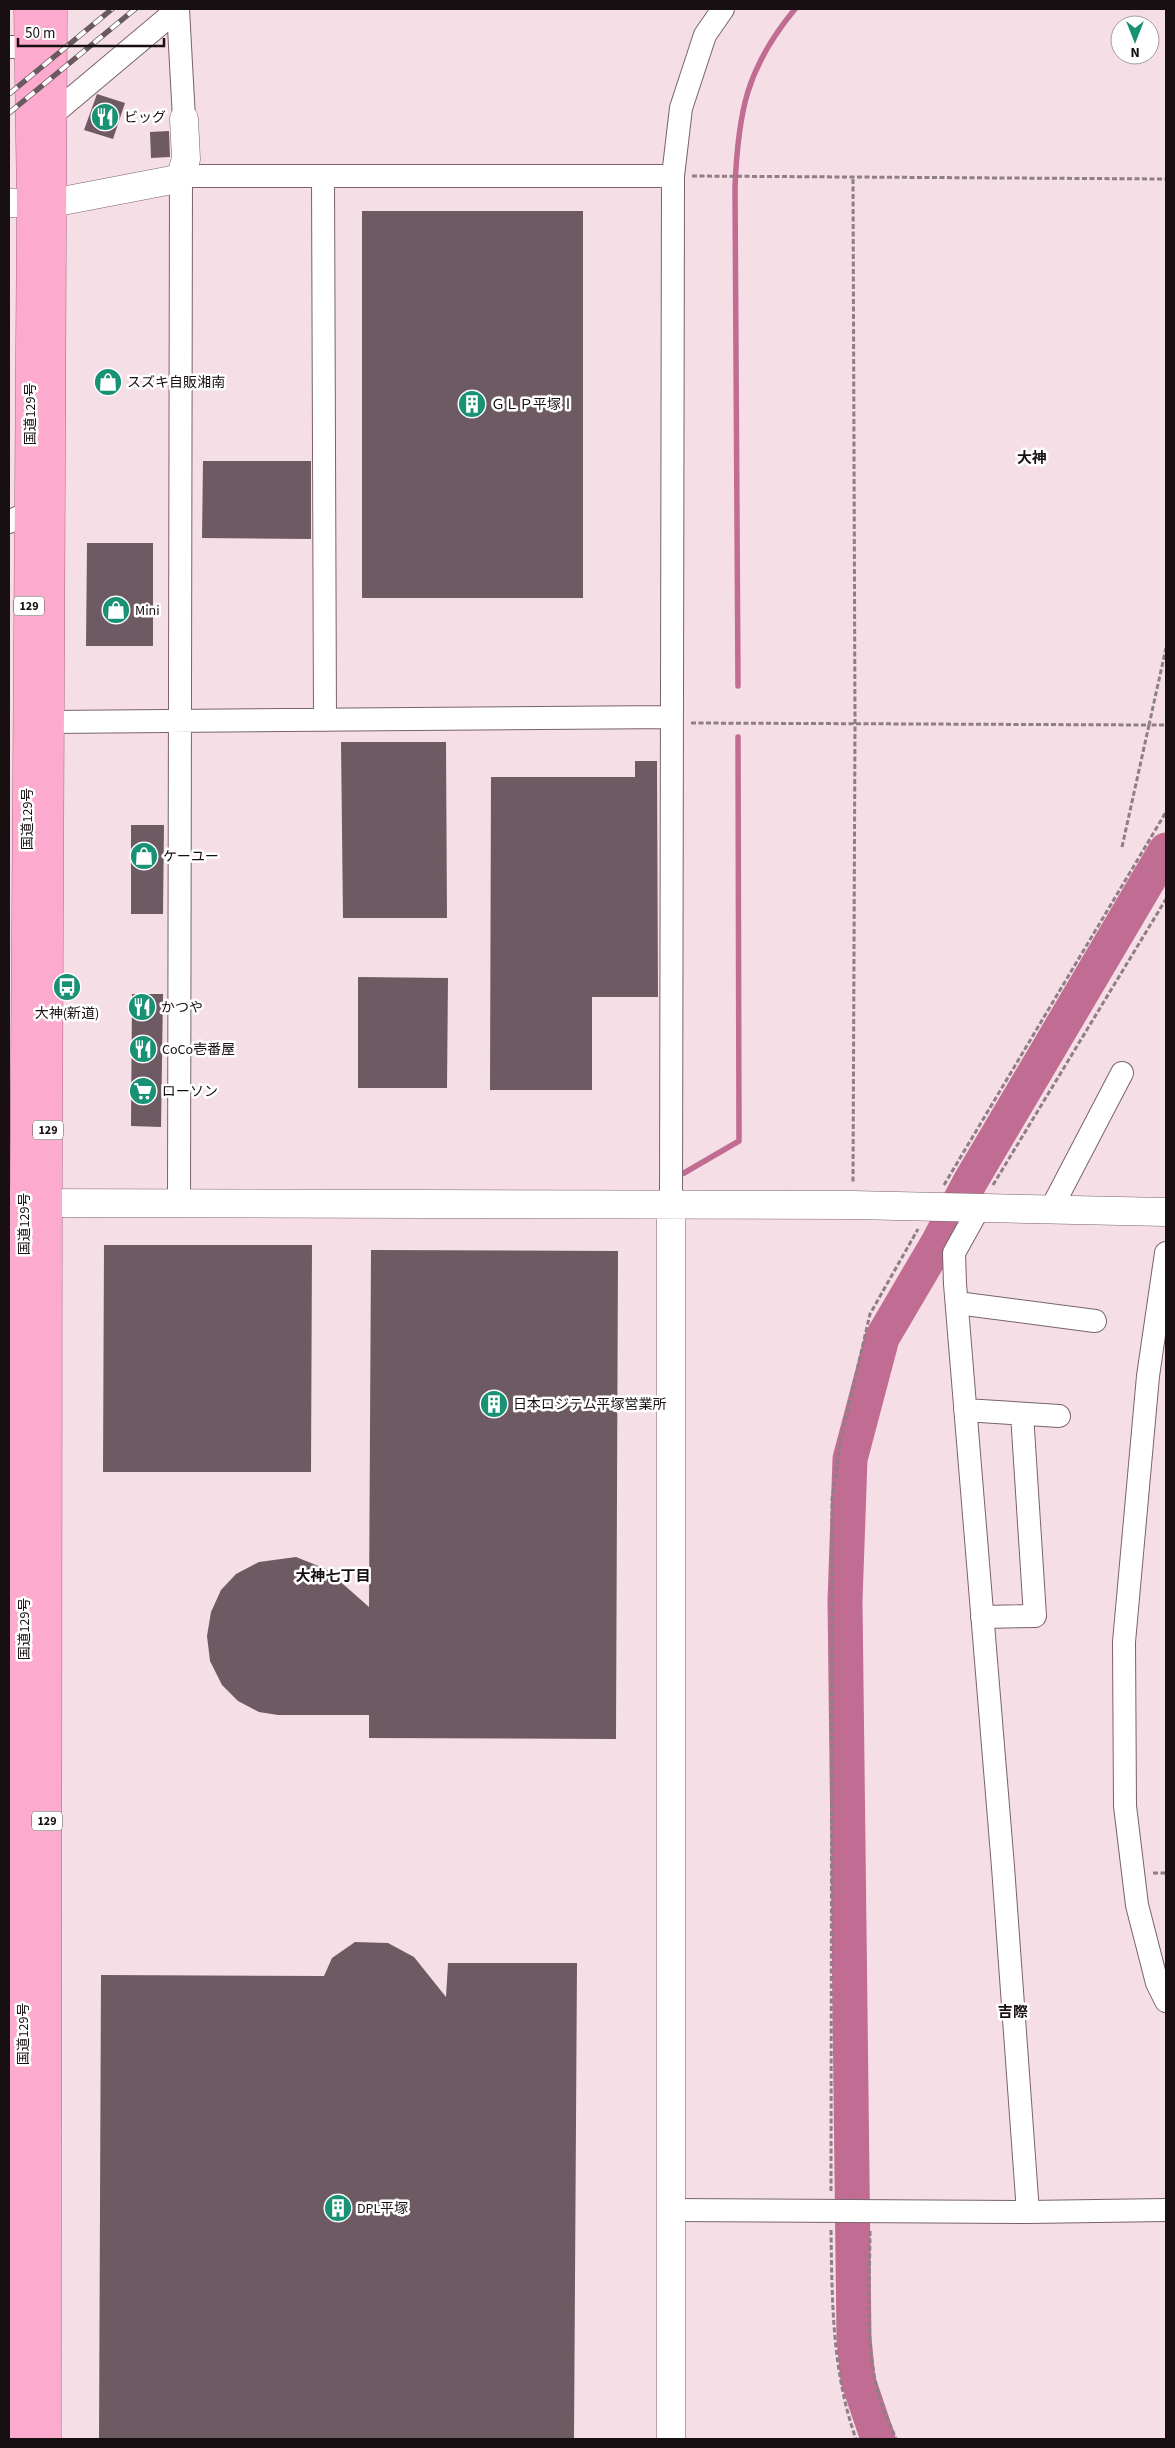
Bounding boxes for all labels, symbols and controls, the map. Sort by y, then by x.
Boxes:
scale bar [18,15,164,47]
north arrow [1110,15,1160,65]
text: 50 m [25,23,55,44]
text: N [1130,42,1140,62]
restaurant icon: ビッグ [90,102,120,132]
place label: ビッグ [124,108,166,128]
shop icon: スズキ自販湘南 [93,367,123,397]
place label: スズキ自販湘南 [127,373,225,393]
street label: 国道129号 [21,383,41,445]
building icon: ＧＬＰ平塚Ⅰ [457,389,487,419]
place label: ＧＬＰ平塚Ⅰ [491,395,575,415]
district label: 大神 [1017,448,1047,469]
shop icon: Mini [101,595,131,625]
road number: 129 [14,596,44,616]
place label: Mini [135,601,160,621]
street label: 国道129号 [18,788,38,850]
shop icon: ケーユー [129,841,159,871]
place label: ケーユー [163,847,219,867]
bus stop icon: 大神(新道) [52,972,82,1002]
restaurant icon: かつや [127,992,157,1022]
place label: かつや [161,998,203,1018]
place label: 大神(新道) [35,1004,99,1024]
restaurant icon: CoCo壱番屋 [128,1034,158,1064]
place label: CoCo壱番屋 [162,1040,235,1060]
supermarket icon: ローソン [128,1076,158,1106]
place label: ローソン [162,1082,218,1102]
road number: 129 [33,1120,63,1140]
street label: 国道129号 [15,1193,35,1255]
building icon: 日本ロジテム平塚営業所 [479,1389,509,1419]
place label: 日本ロジテム平塚営業所 [513,1395,667,1415]
district label: 大神七丁目 [295,1566,371,1587]
street label: 国道129号 [15,1598,35,1660]
road number: 129 [32,1812,62,1830]
district label: 吉際 [998,2002,1028,2023]
street label: 国道129号 [14,2003,34,2065]
building icon: DPL平塚 [323,2193,353,2223]
place label: DPL平塚 [357,2199,408,2219]

